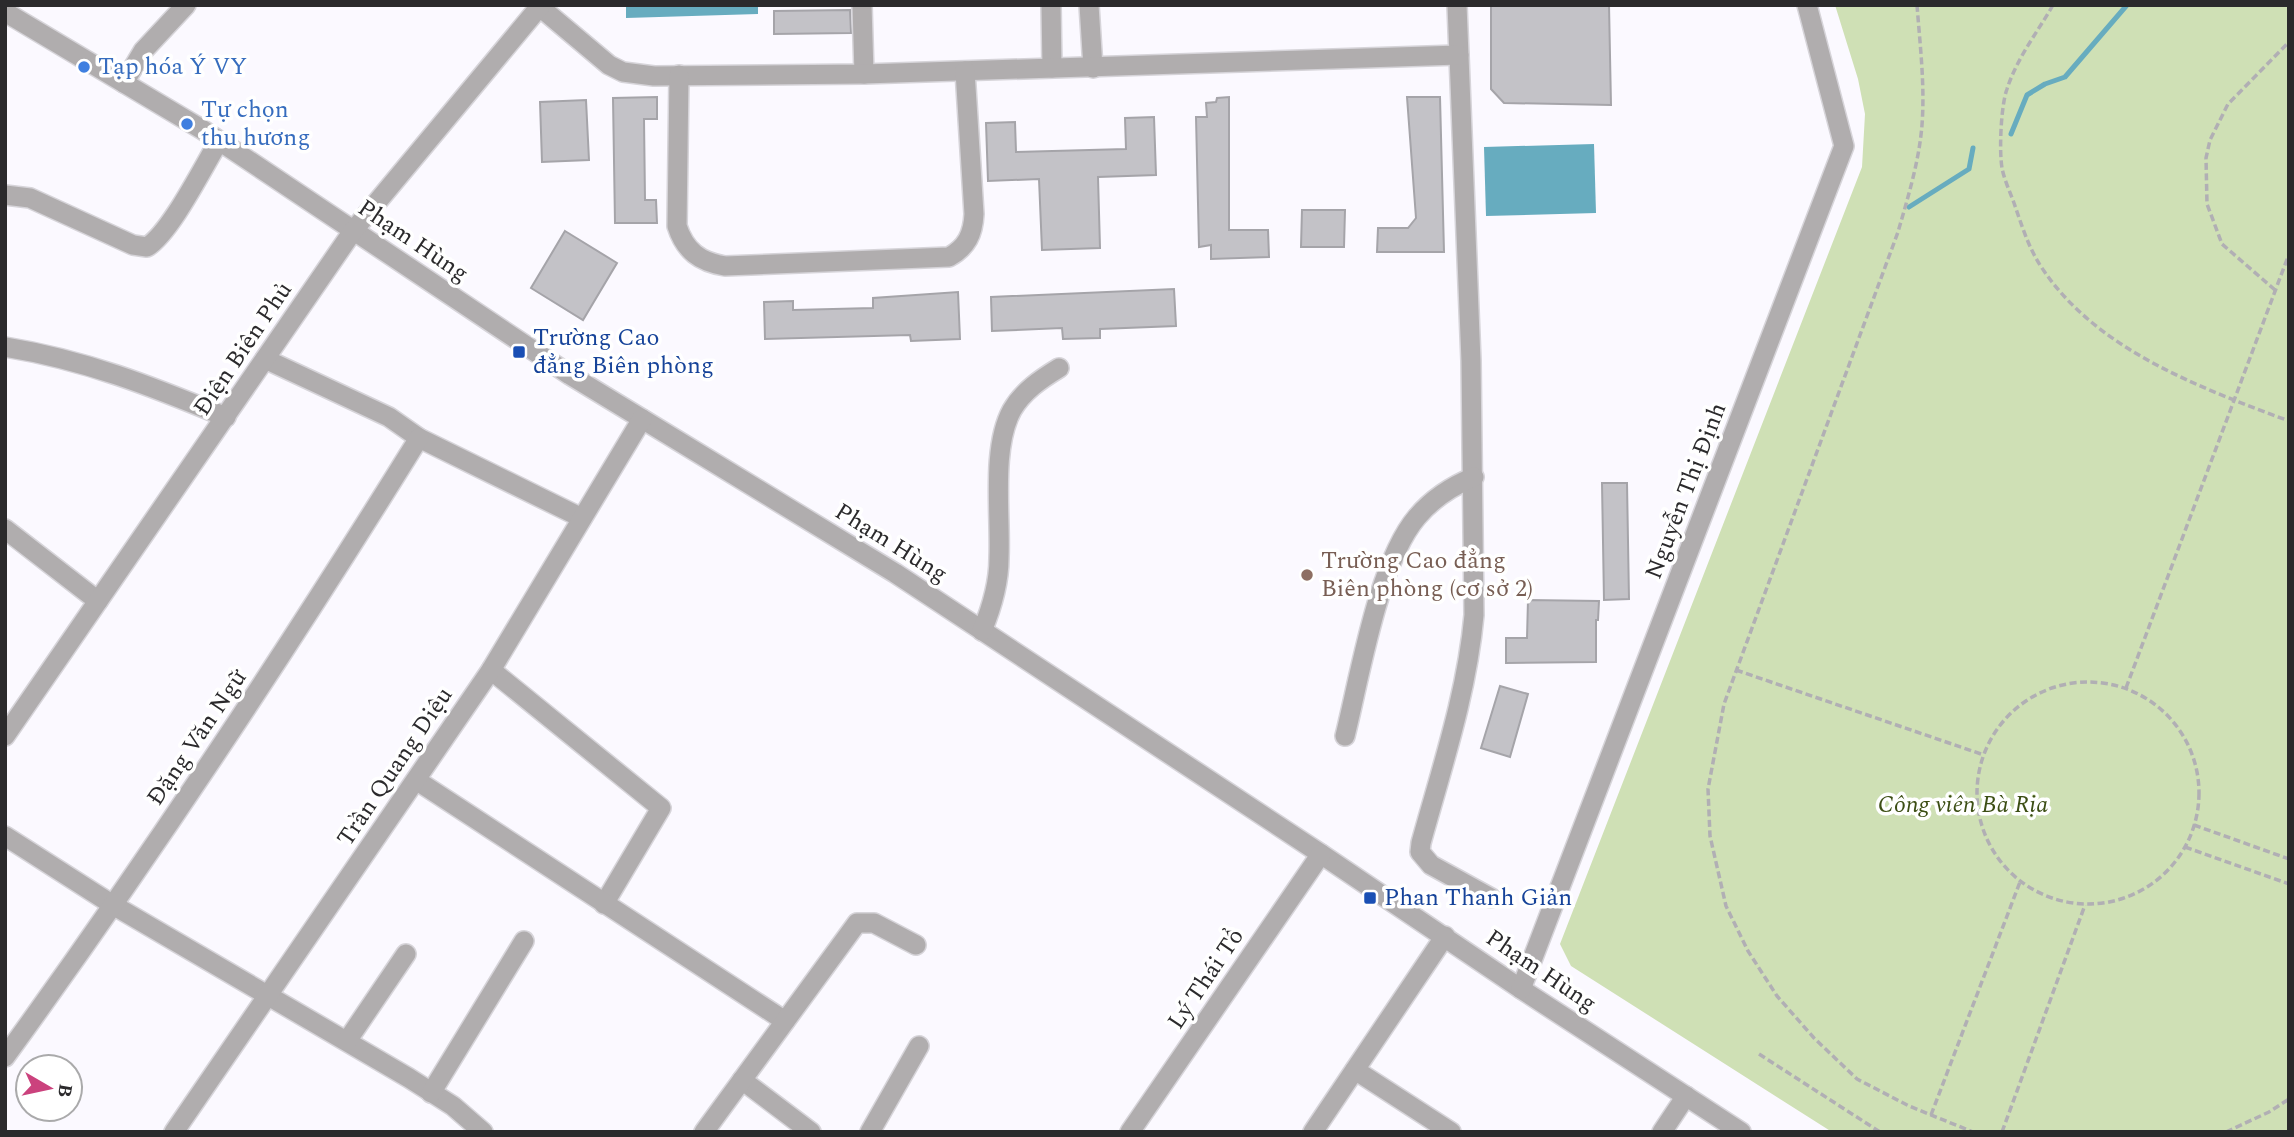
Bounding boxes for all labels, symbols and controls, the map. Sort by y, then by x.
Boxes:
place label: Tạp hóa Ý VY [98,49,247,85]
marker: Tạp hóa Ý VY [76,59,92,75]
place label: Tự chọn thu hương [201,92,310,156]
marker: Tự chọn thu hương [179,116,195,132]
street label: Phạm Hùng [350,190,476,292]
street label: Điện Biên Phủ [185,275,301,423]
place label: Trường Cao đẳng Biên phòng [533,320,714,384]
marker: Trường Cao đẳng Biên phòng [511,344,527,360]
street label: Nguyễn Thị Định [1636,397,1736,584]
street label: Phạm Hùng [827,494,955,592]
place label: Trường Cao đẳng Biên phòng (cơ sở 2) [1321,543,1533,607]
marker: Trường Cao đẳng Biên phòng (cơ sở 2) [1299,567,1315,583]
street label: Đặng Văn Ngữ [138,661,257,813]
street label: Trần Quang Diệu [328,680,462,854]
park label: Công viên Bà Rịa [1878,787,2048,823]
place label: Phan Thanh Giản [1384,880,1572,916]
marker: Phan Thanh Giản [1362,890,1378,906]
street label: Phạm Hùng [1478,920,1604,1022]
street label: Lý Thái Tổ [1159,921,1253,1037]
north arrow [14,1053,84,1123]
text: B [49,1082,80,1099]

